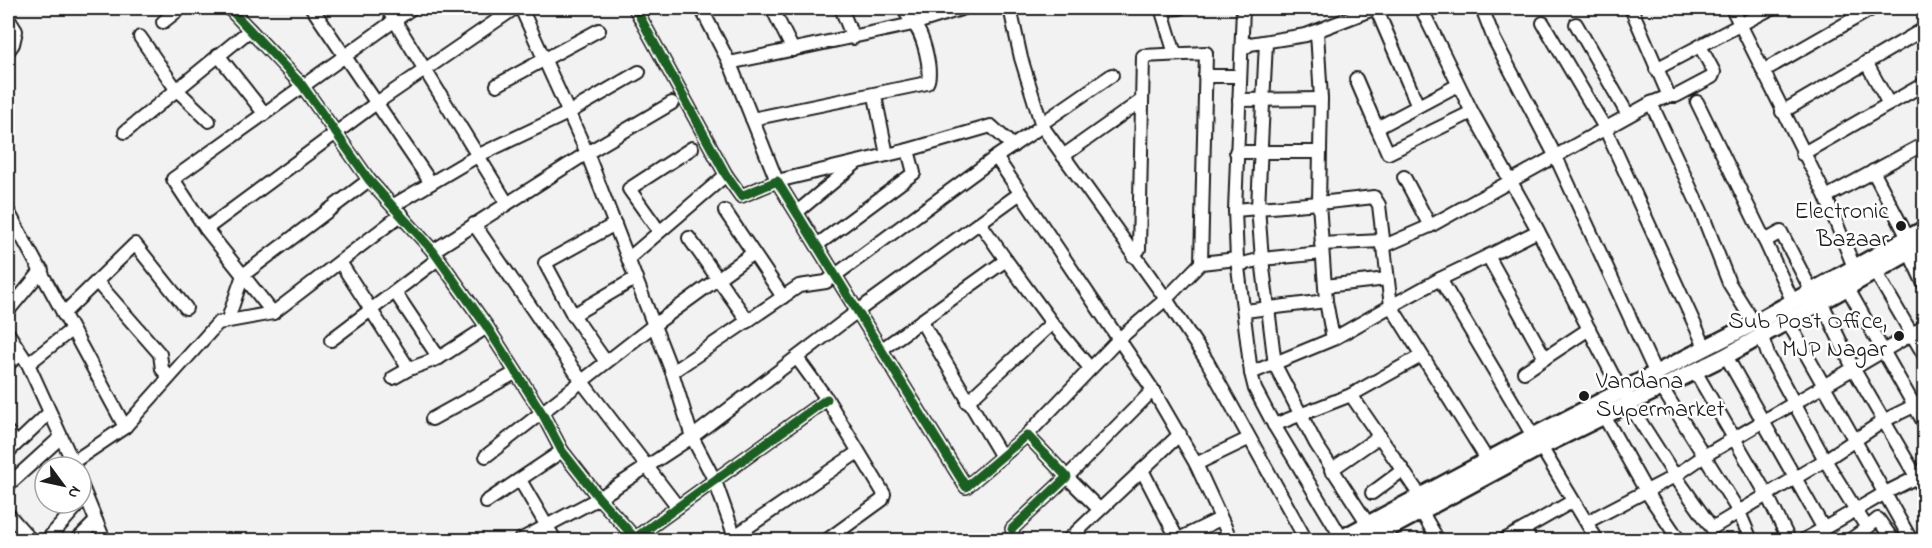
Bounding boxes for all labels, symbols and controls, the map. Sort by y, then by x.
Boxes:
place label: Electronic Bazaar [1794,195,1890,258]
marker: Electronic Bazaar [1894,219,1908,233]
place label: Sub Post Office, MJP Nagar [1728,305,1888,368]
marker: Sub Post Office, MJP Nagar [1892,329,1906,343]
place label: Vandana Supermarket [1595,365,1725,428]
marker: Vandana Supermarket [1577,389,1591,403]
north arrow [33,455,93,515]
text: N [61,481,87,503]

